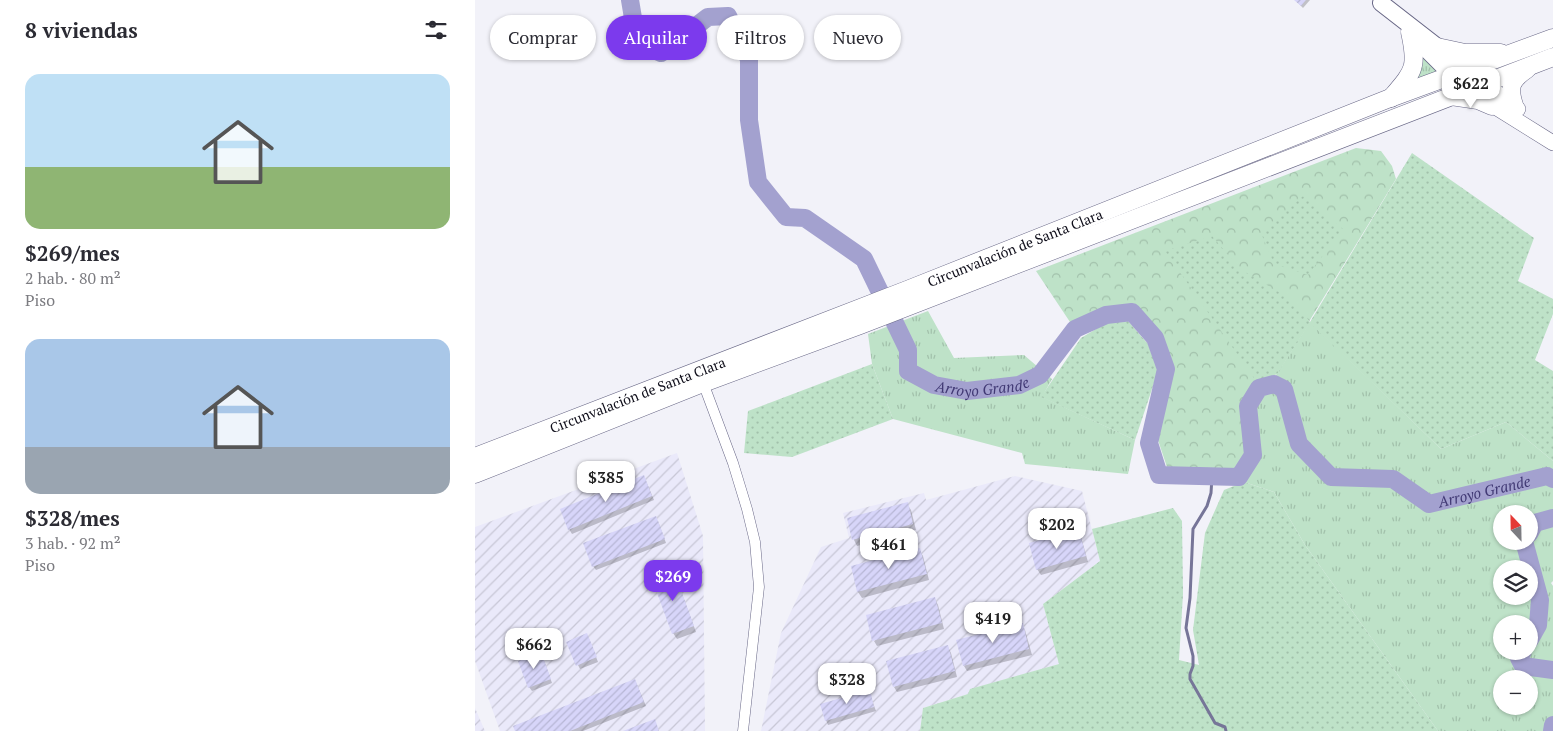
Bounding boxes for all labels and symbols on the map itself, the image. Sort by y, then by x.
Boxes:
pin: $622 [1441,66,1501,109]
street label: Circunvalación de Santa Clara [924,204,1105,291]
street label: Circunvalación de Santa Clara [547,352,728,437]
water label: Arroyo Grande [933,372,1033,401]
pin: $385 [576,460,636,503]
water label: Arroyo Grande [1435,470,1533,512]
north arrow [1493,505,1537,550]
pin: $202 [1027,508,1087,550]
pin: $461 [859,528,919,570]
pin: $269 [643,560,703,602]
pin: $419 [963,602,1023,644]
pin: $662 [504,628,564,670]
pin: $328 [817,662,877,705]

